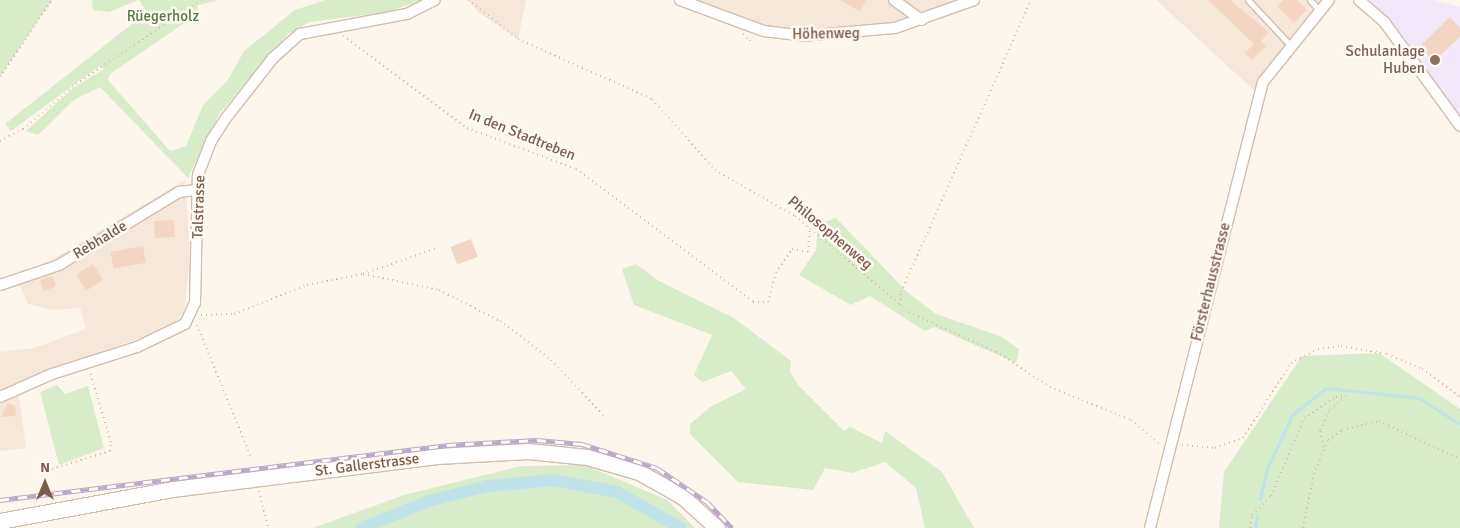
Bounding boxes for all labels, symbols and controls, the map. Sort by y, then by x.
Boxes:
park label: Rüegerholz [127,8,199,26]
street label: Höhenweg [792,24,860,44]
place label: Schulanlage Huben [1346,42,1425,77]
marker: Schulanlage Huben [1429,54,1441,66]
street label: In den Stadtreben [466,105,578,165]
street label: Talstrasse [189,175,209,239]
street label: Philosophenweg [784,192,876,274]
street label: Rebhalde [70,217,130,263]
street label: Försterhausstrasse [1188,221,1234,343]
street label: St. Gallerstrasse [314,450,420,480]
north arrow [20,458,70,508]
text: N [40,459,50,476]

